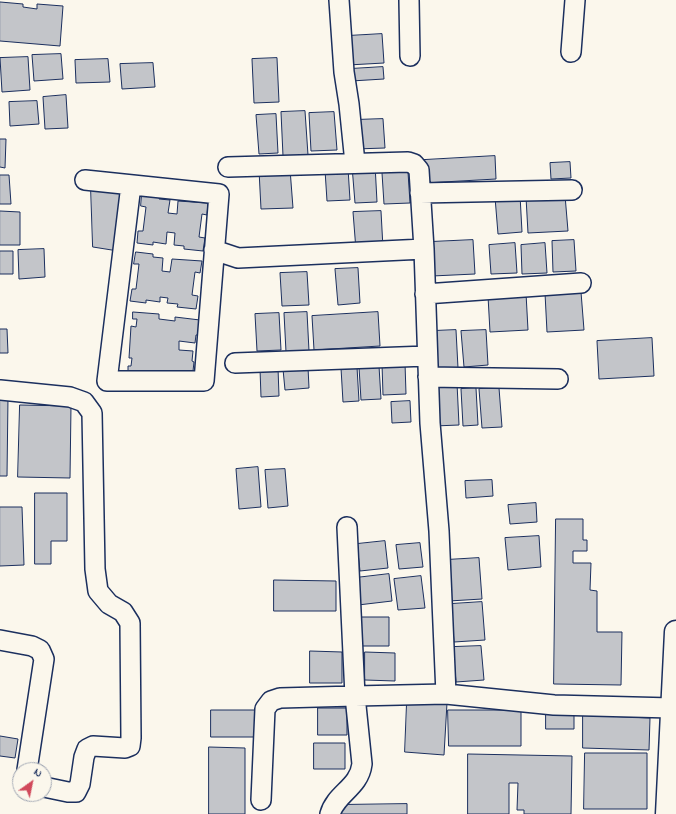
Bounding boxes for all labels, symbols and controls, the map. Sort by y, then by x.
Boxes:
north arrow [12,762,52,802]
text: N [31,764,45,782]

